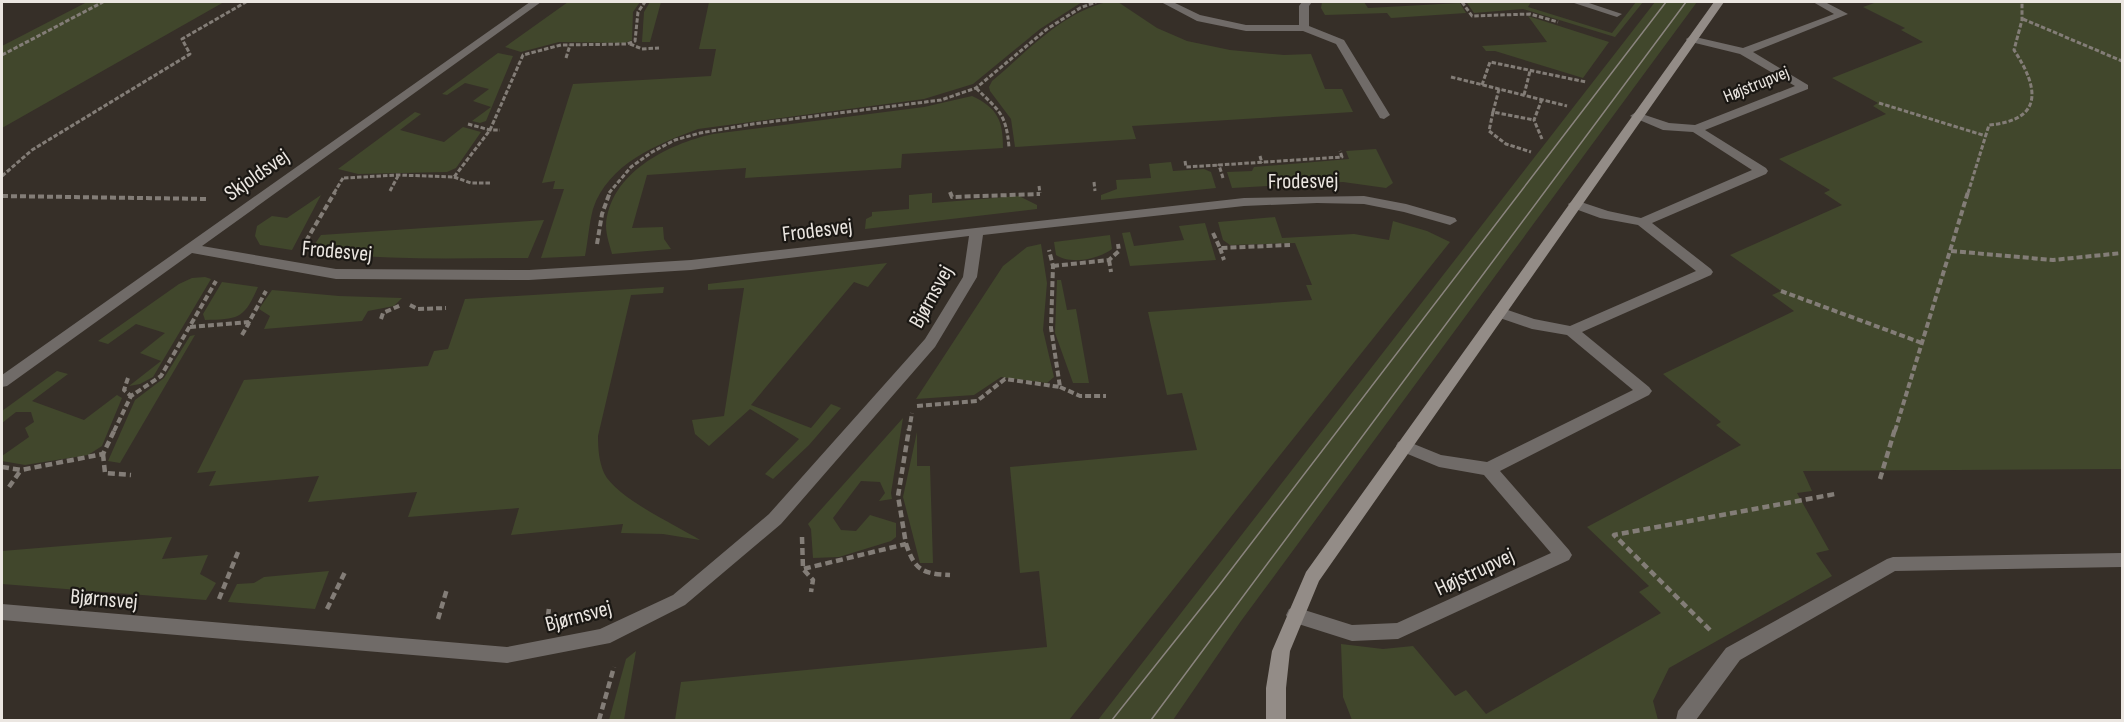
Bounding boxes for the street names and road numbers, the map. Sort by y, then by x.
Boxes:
street label: Højstrupvej [1720,62,1792,107]
street label: Skjoldsvej [219,143,295,207]
street label: Frodesvej [1268,167,1339,196]
street label: Frodesvej [781,213,854,248]
street label: Frodesvej [301,235,373,268]
street label: Bjørnsvej [903,261,960,333]
street label: Højstrupvej [1431,542,1519,602]
street label: Bjørnsvej [69,583,139,616]
street label: Bjørnsvej [542,595,615,638]

